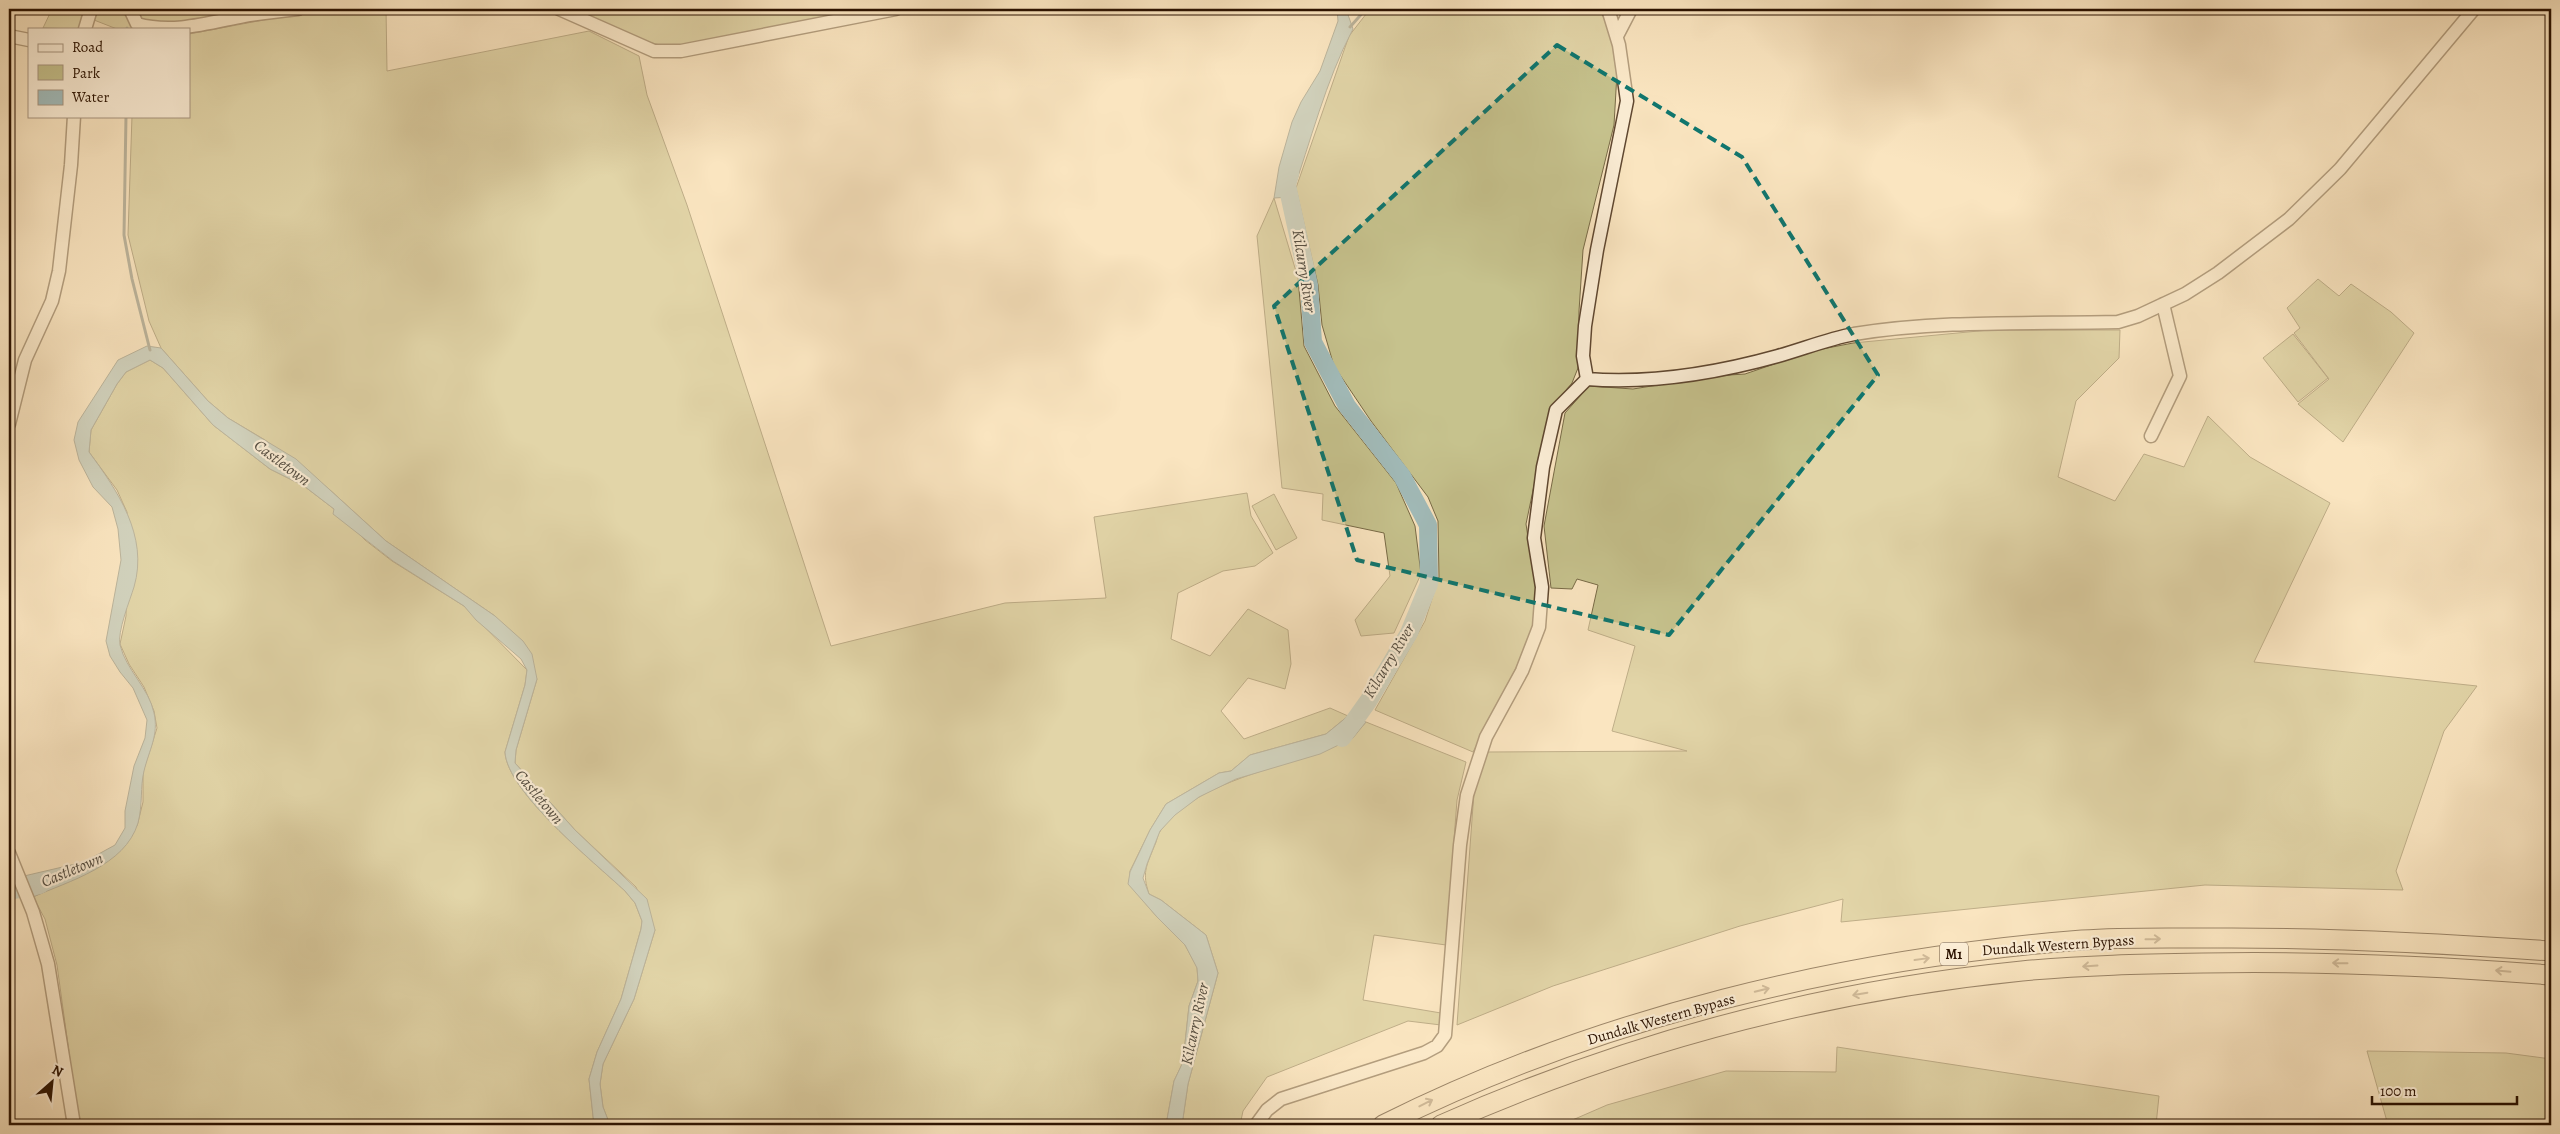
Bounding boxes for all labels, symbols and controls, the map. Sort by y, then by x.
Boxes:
legend [28,28,190,118]
text: Road [72,37,104,57]
text: Park [72,63,101,83]
text: Water [71,87,109,107]
water label: Kilcurry River [1287,228,1321,314]
water label: Castletown [249,435,315,491]
water label: Kilcurry River [1358,619,1420,702]
water label: Castletown [510,765,568,829]
water label: Castletown [38,847,106,893]
street label: Dundalk Western Bypass [1981,930,2135,960]
one-way arrow [2145,934,2161,943]
road number: M1 [1940,942,1968,966]
one-way arrow [1913,954,1929,964]
one-way arrow [2333,958,2349,968]
one-way arrow [2083,961,2099,971]
one-way arrow [2495,966,2511,976]
water label: Kilcurry River [1176,980,1215,1067]
one-way arrow [1754,985,1770,995]
street label: Dundalk Western Bypass [1585,988,1737,1050]
one-way arrow [1852,990,1868,1000]
north arrow [28,1056,78,1106]
text: N [49,1060,67,1082]
scale bar [2372,1074,2518,1106]
text: 100 m [2380,1081,2417,1101]
one-way arrow [1419,1098,1434,1108]

